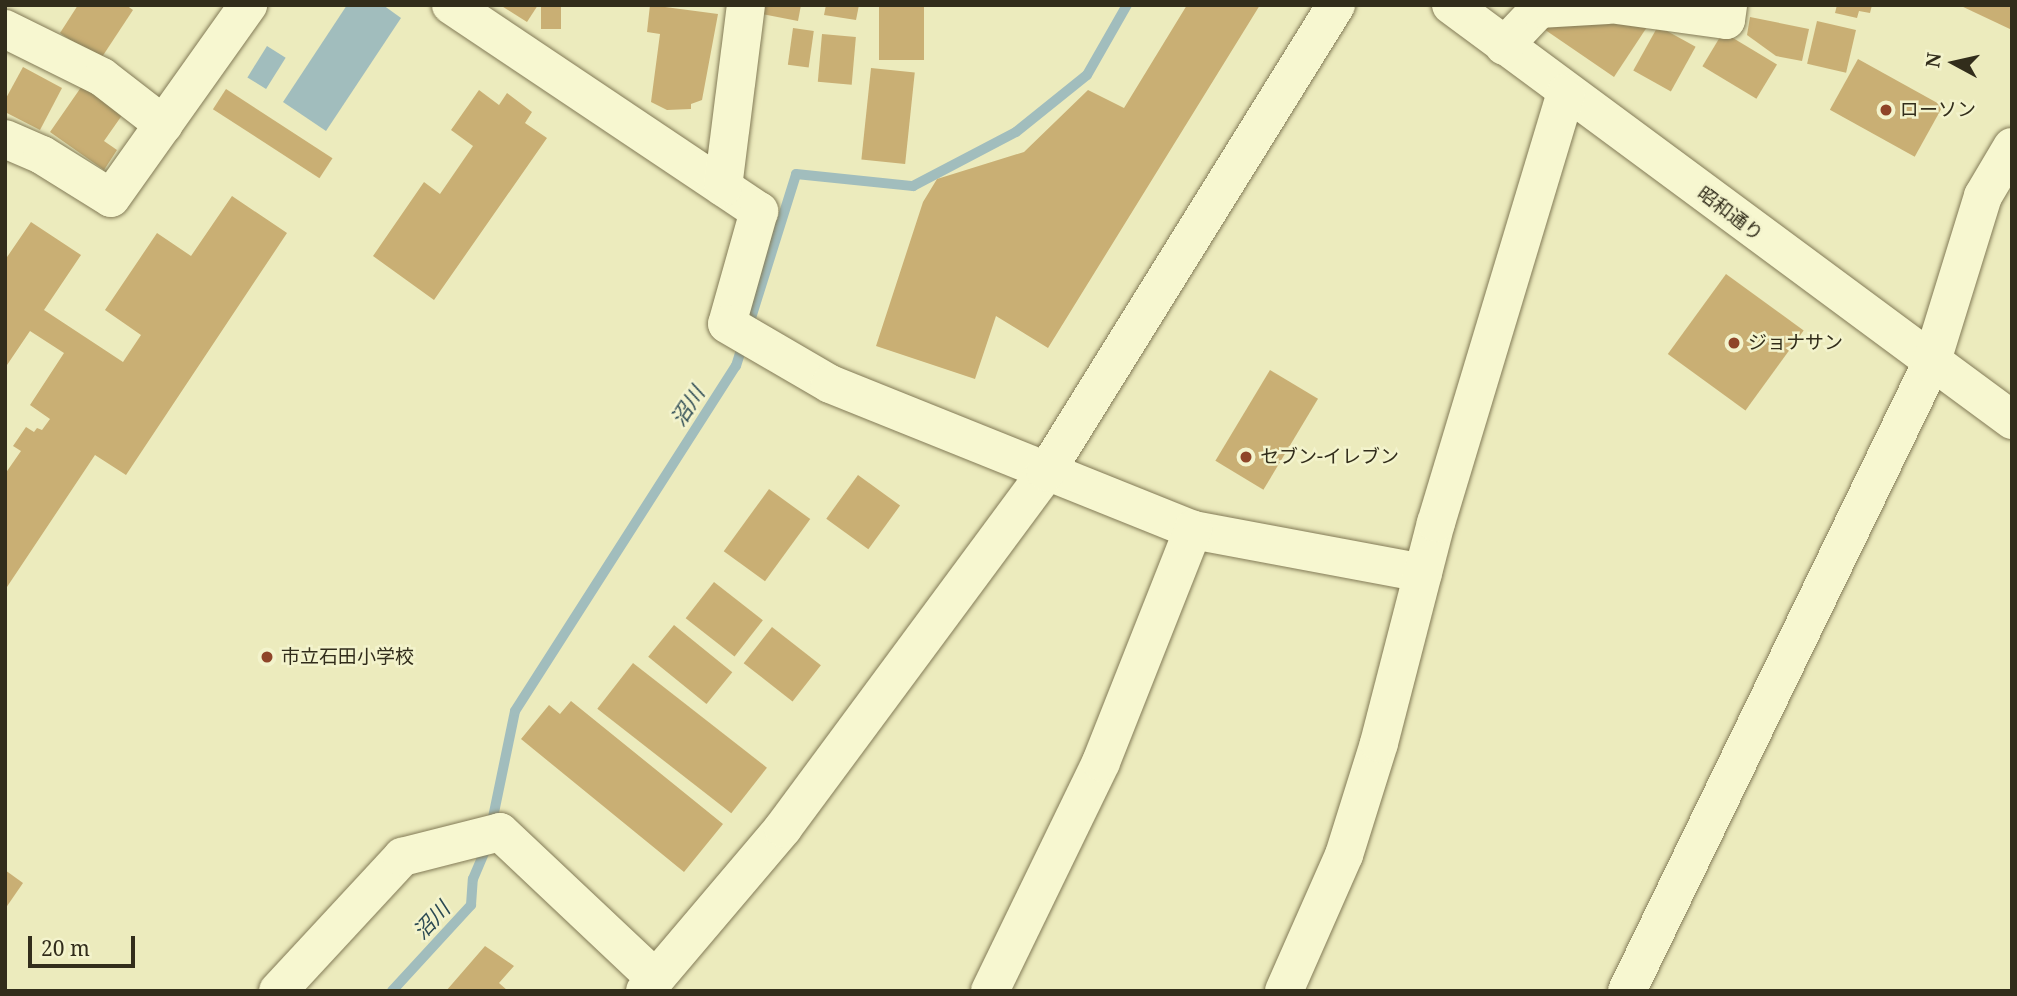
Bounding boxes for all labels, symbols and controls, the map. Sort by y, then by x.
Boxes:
north arrow [1919,28,1989,98]
text: N [1919,51,1947,69]
place label: ローソン [1900,99,1976,121]
marker: ローソン [1878,102,1894,118]
street label: 昭和通り [1693,182,1767,246]
place label: ジョナサン [1748,332,1843,354]
marker: ジョナサン [1726,335,1742,351]
water label: 沼川 [665,382,709,430]
place label: セブン-イレブン [1260,446,1399,468]
marker: セブン-イレブン [1238,449,1254,465]
place label: 市立石田小学校 [281,646,414,668]
marker: 市立石田小学校 [259,649,275,665]
water label: 沼川 [407,896,455,944]
scale bar [32,922,138,966]
text: 20 m [41,934,90,962]

